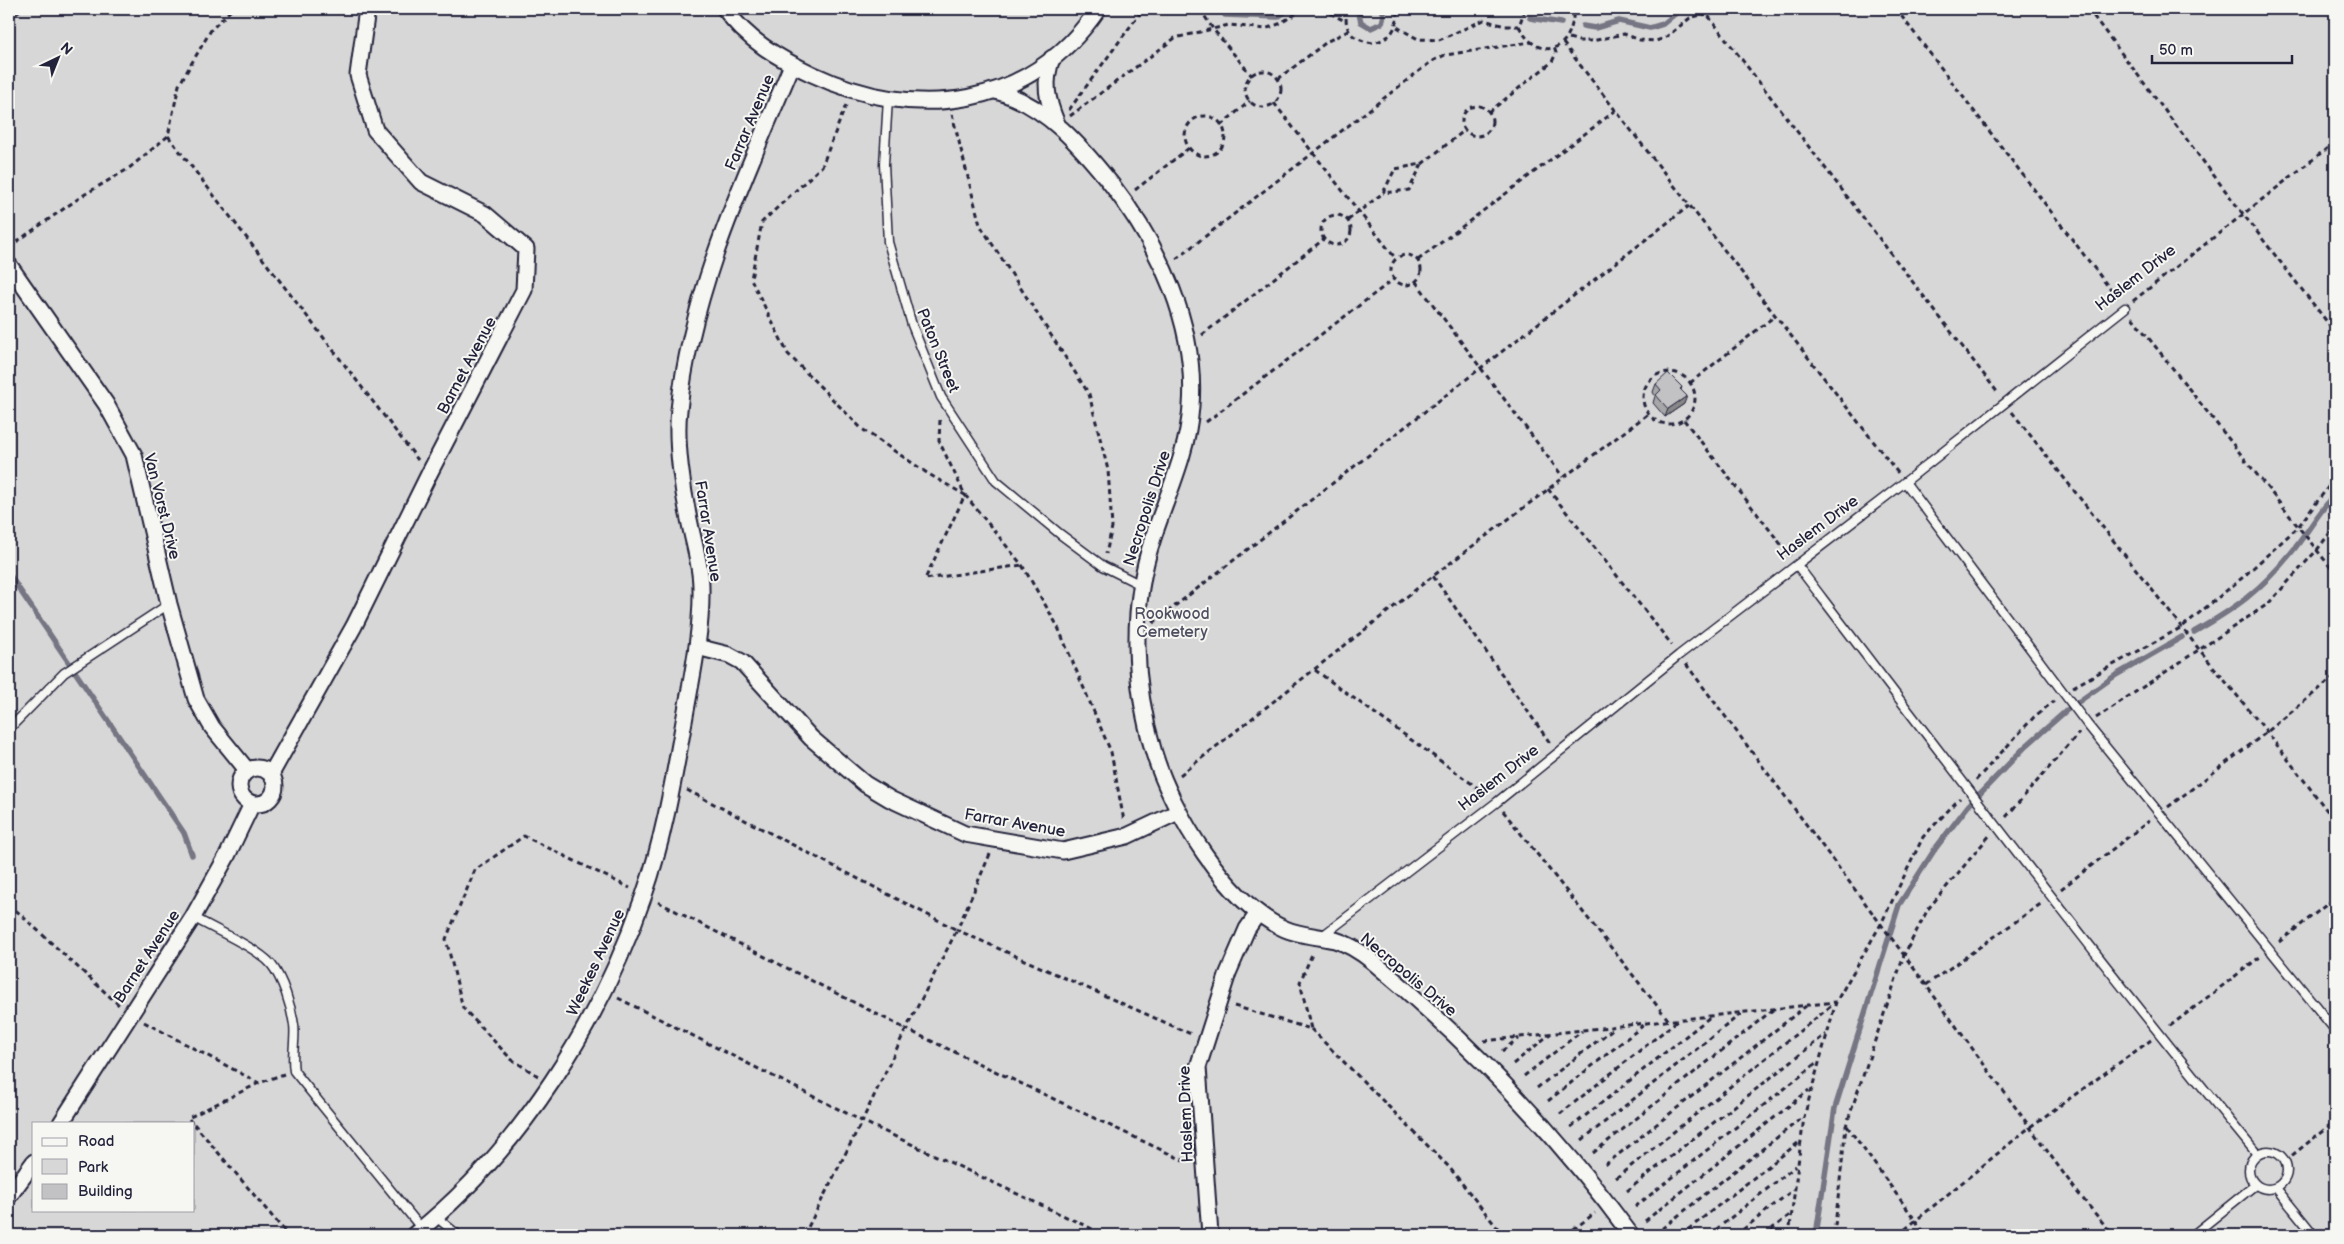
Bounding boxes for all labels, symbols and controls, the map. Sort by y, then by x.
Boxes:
north arrow [32,32,82,82]
scale bar [2152,32,2292,64]
text: N [57,39,76,59]
text: 50 m [2159,41,2193,60]
street label: Farrar Avenue [722,71,779,173]
street label: Haslem Drive [2092,241,2180,315]
street label: Paton Street [912,306,963,395]
street label: Barnet Avenue [434,313,501,418]
street label: Necropolis Drive [1120,448,1175,569]
street label: Van Vorst Drive [139,451,184,562]
street label: Farrar Avenue [690,479,725,584]
street label: Haslem Drive [1774,491,1863,565]
park label: Rookwood Cemetery [1134,605,1210,642]
street label: Haslem Drive [1455,741,1543,815]
street label: Farrar Avenue [963,805,1067,842]
street label: Barnet Avenue [110,906,185,1007]
street label: Weekes Avenue [563,906,630,1019]
street label: Necropolis Drive [1356,929,1461,1021]
street label: Haslem Drive [1175,1065,1198,1163]
legend [32,1122,195,1212]
text: Road [78,1132,114,1151]
text: Park [78,1158,109,1177]
text: Building [78,1182,133,1201]

